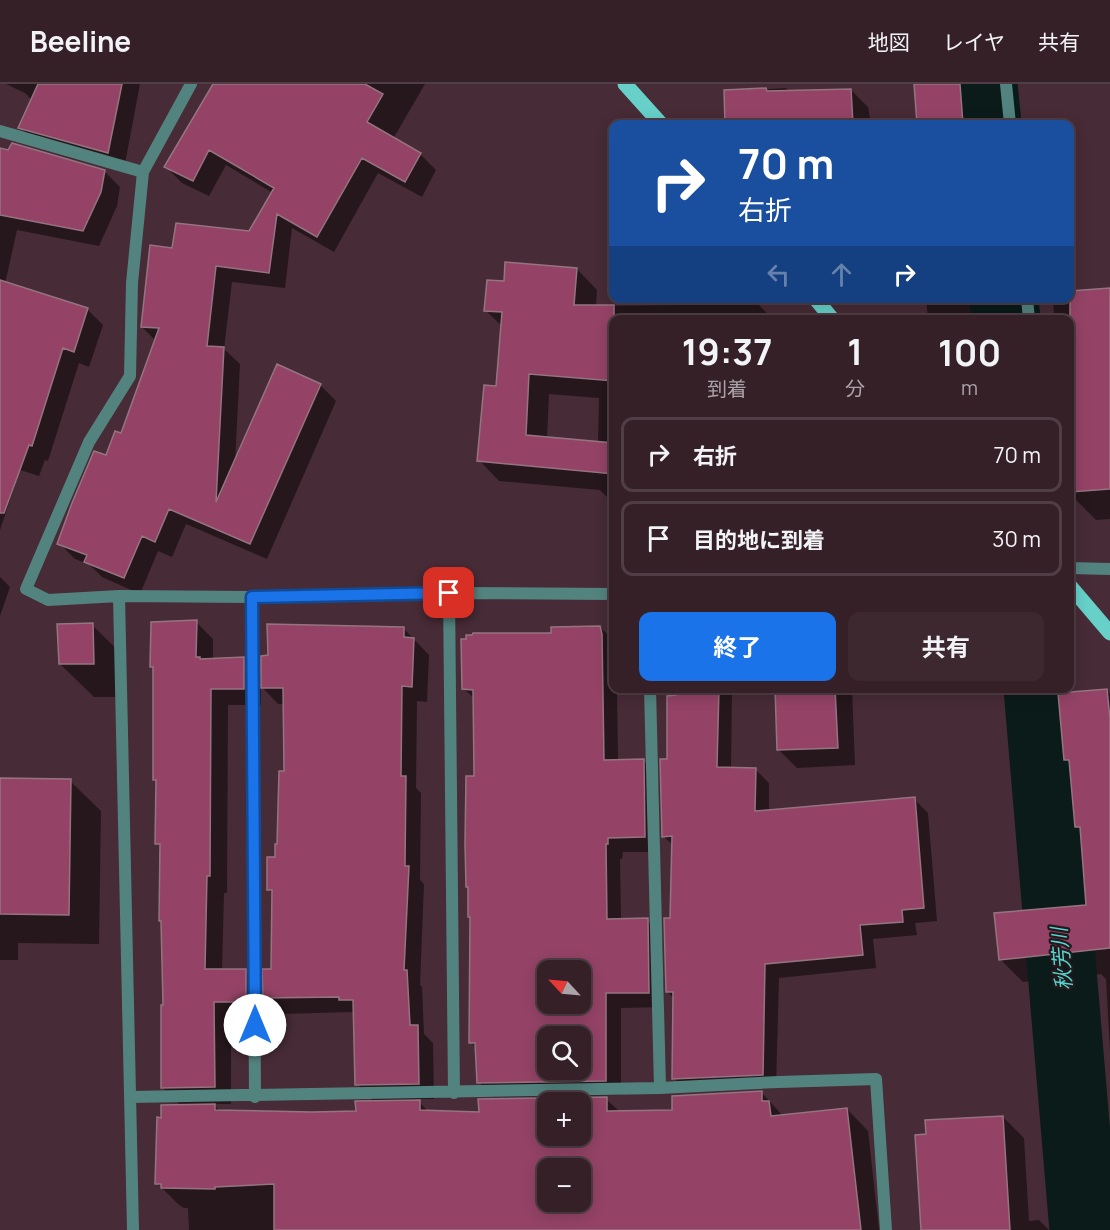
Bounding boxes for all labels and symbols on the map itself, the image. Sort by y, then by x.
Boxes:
pin [423,567,474,618]
water label: 秋芳川 [1044,924,1078,992]
north arrow [537,960,591,1014]
position arrow [223,993,287,1057]

